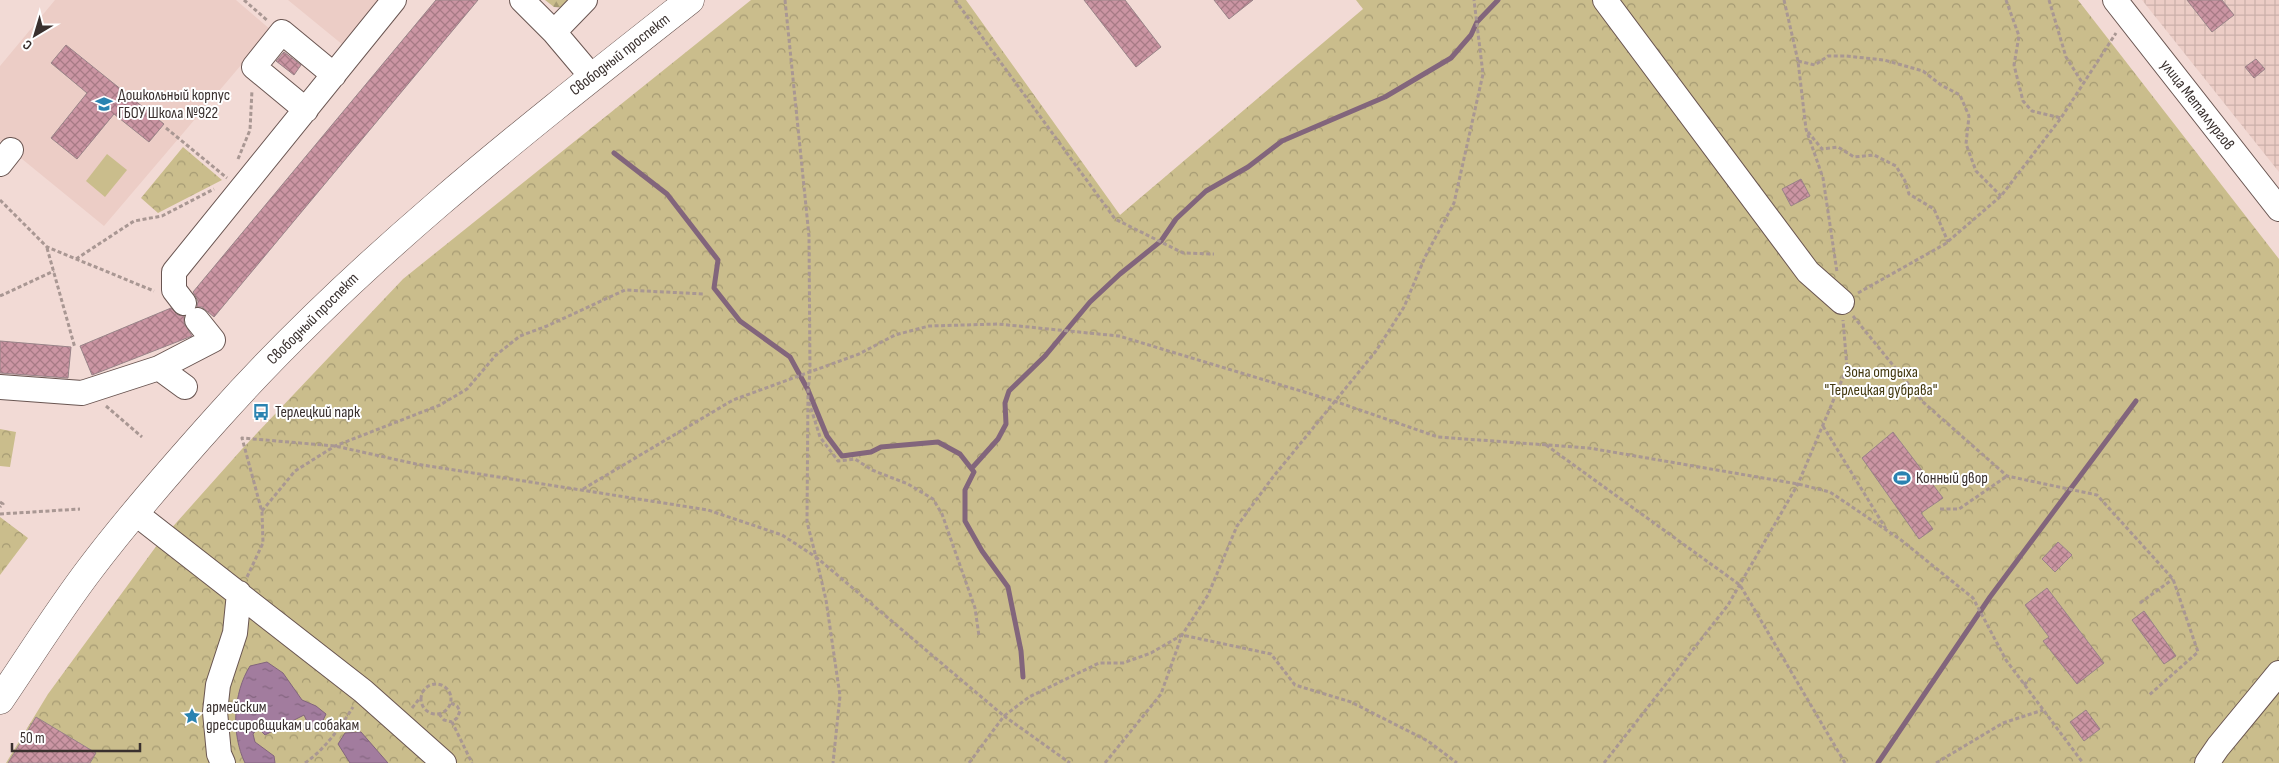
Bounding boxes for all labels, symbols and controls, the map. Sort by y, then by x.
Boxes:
north arrow [10,10,60,60]
street label: Свободный проспект [566,10,674,100]
text: С [19,36,35,54]
street label: улица Металлургов [2156,56,2238,154]
place label: Дошкольный корпус ГБОУ Школа №922 [118,86,230,123]
school or university icon: Дошкольный корпус ГБОУ Школа №922 [94,94,114,114]
street label: Свободный проспект [263,269,363,369]
park label: Зона отдыха "Терлецкая дубрава" [1825,363,1937,400]
bus stop icon: Терлецкий парк [251,402,271,422]
place label: Терлецкий парк [275,403,361,422]
sports icon: Конный двор [1892,468,1912,488]
place label: Конный двор [1916,469,1988,488]
place label: армейским дрессировщикам и собакам [206,698,359,735]
place icon: армейским дрессировщикам и собакам [182,706,202,726]
scale bar [12,720,140,752]
text: 50 m [20,729,45,748]

